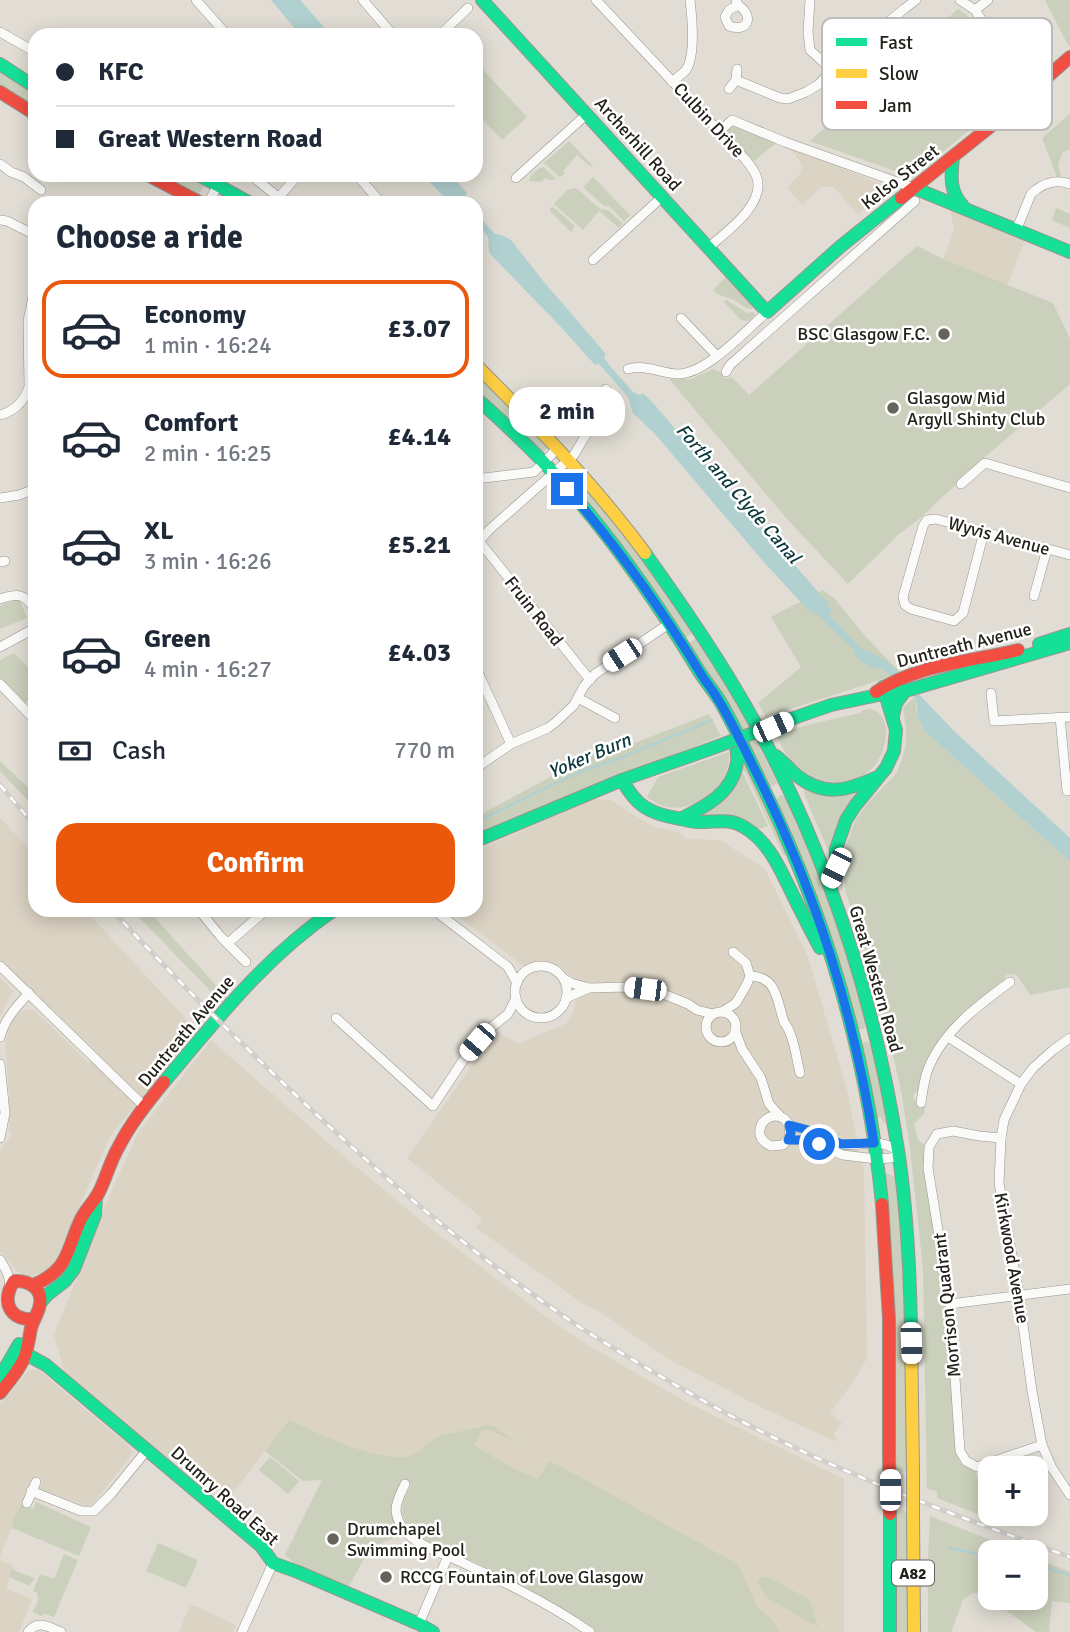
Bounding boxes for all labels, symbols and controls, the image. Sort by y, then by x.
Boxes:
legend [822,18,1052,130]
text: Fast [879,31,913,55]
text: KFC [98,56,144,88]
text: Slow [879,62,919,86]
street label: Culbin Drive [669,78,749,162]
street label: Archerhill Road [590,93,686,195]
text: Jam [879,94,912,118]
text: Great Western Road [98,123,323,155]
street label: Kelso Street [857,140,943,214]
text: Choose a ride [56,218,243,257]
icon: car [60,298,123,361]
text: Economy [144,299,246,331]
text: £3.07 [387,313,451,345]
place label: BSC Glasgow F.C. [797,323,930,345]
marker: BSC Glasgow F.C. [936,326,952,342]
text: 1 min · 16:24 [144,331,272,360]
place label: Glasgow Mid Argyll Shinty Club [907,387,1045,430]
callout: 2 min [509,388,625,436]
text: 2 min [539,397,595,426]
marker: Glasgow Mid Argyll Shinty Club [885,400,901,416]
icon: car [60,406,123,469]
text: Comfort [144,407,238,439]
water label: Forth and Clyde Canal [671,419,807,570]
text: £4.14 [387,421,451,453]
text: 2 min · 16:25 [144,439,272,468]
route end [551,473,583,505]
street label: Wyvis Avenue [946,512,1052,560]
icon: car [60,514,123,577]
text: XL [144,515,174,547]
text: £5.21 [387,529,451,561]
text: 3 min · 16:26 [144,547,272,576]
street label: Fruin Road [500,572,568,650]
street label: Duntreath Avenue [894,618,1034,672]
icon: car [60,622,123,685]
text: Green [144,623,211,655]
car [599,635,646,675]
text: £4.03 [387,637,451,669]
text: 4 min · 16:27 [144,655,272,684]
car [750,709,797,745]
water label: Yoker Burn [544,728,635,784]
icon: cash [56,732,94,770]
text: Cash [112,735,166,767]
text: 770 m [394,736,455,765]
button: Confirm [56,823,455,903]
car [818,845,855,891]
street label: Great Western Road [845,903,907,1055]
street label: Duntreath Avenue [133,971,239,1091]
car [623,976,668,1002]
car [456,1019,499,1065]
route start [803,1128,835,1160]
street label: Kirkwood Avenue [990,1191,1034,1325]
street label: Morrison Quadrant [928,1232,966,1378]
car [900,1322,923,1364]
street label: Drumry Road East [166,1442,284,1550]
map controls [978,1456,1048,1610]
button: + [978,1456,1048,1526]
car [880,1469,901,1511]
place label: Drumchapel Swimming Pool [347,1518,465,1561]
marker: Drumchapel Swimming Pool [325,1531,341,1547]
button: − [978,1540,1048,1610]
road number: A82 [892,1560,934,1586]
place label: RCCG Fountain of Love Glasgow [400,1566,643,1588]
marker: RCCG Fountain of Love Glasgow [378,1569,394,1585]

